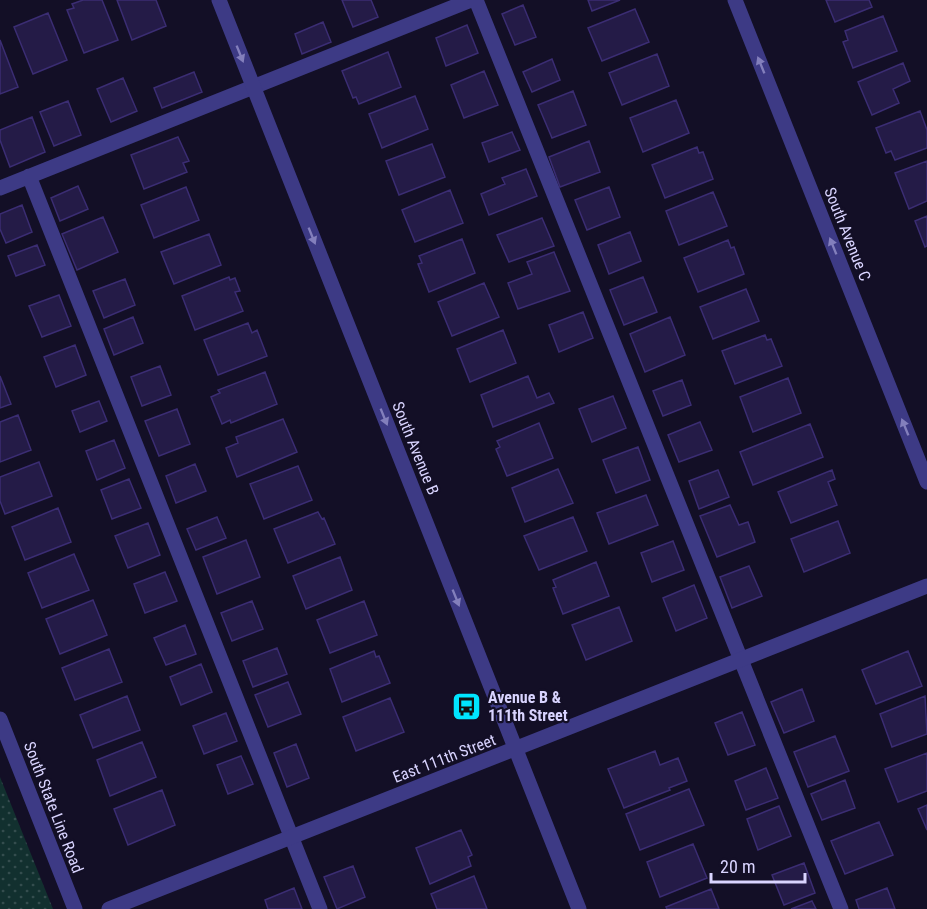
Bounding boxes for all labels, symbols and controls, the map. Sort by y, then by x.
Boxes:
one-way arrow [235,46,245,64]
one-way arrow [756,56,765,74]
street label: South Avenue C [820,185,875,284]
one-way arrow [307,227,317,245]
one-way arrow [828,237,838,255]
street label: South Avenue B [388,399,443,497]
one-way arrow [380,408,389,426]
one-way arrow [900,418,910,436]
one-way arrow [452,589,461,607]
place label: Avenue B & 111th Street [488,688,568,725]
bus stop icon: Avenue B & 111th Street [451,690,483,722]
street label: East 111th Street [390,730,499,787]
street label: South State Line Road [20,739,87,876]
scale bar [711,846,806,884]
text: 20 m [720,856,755,877]

